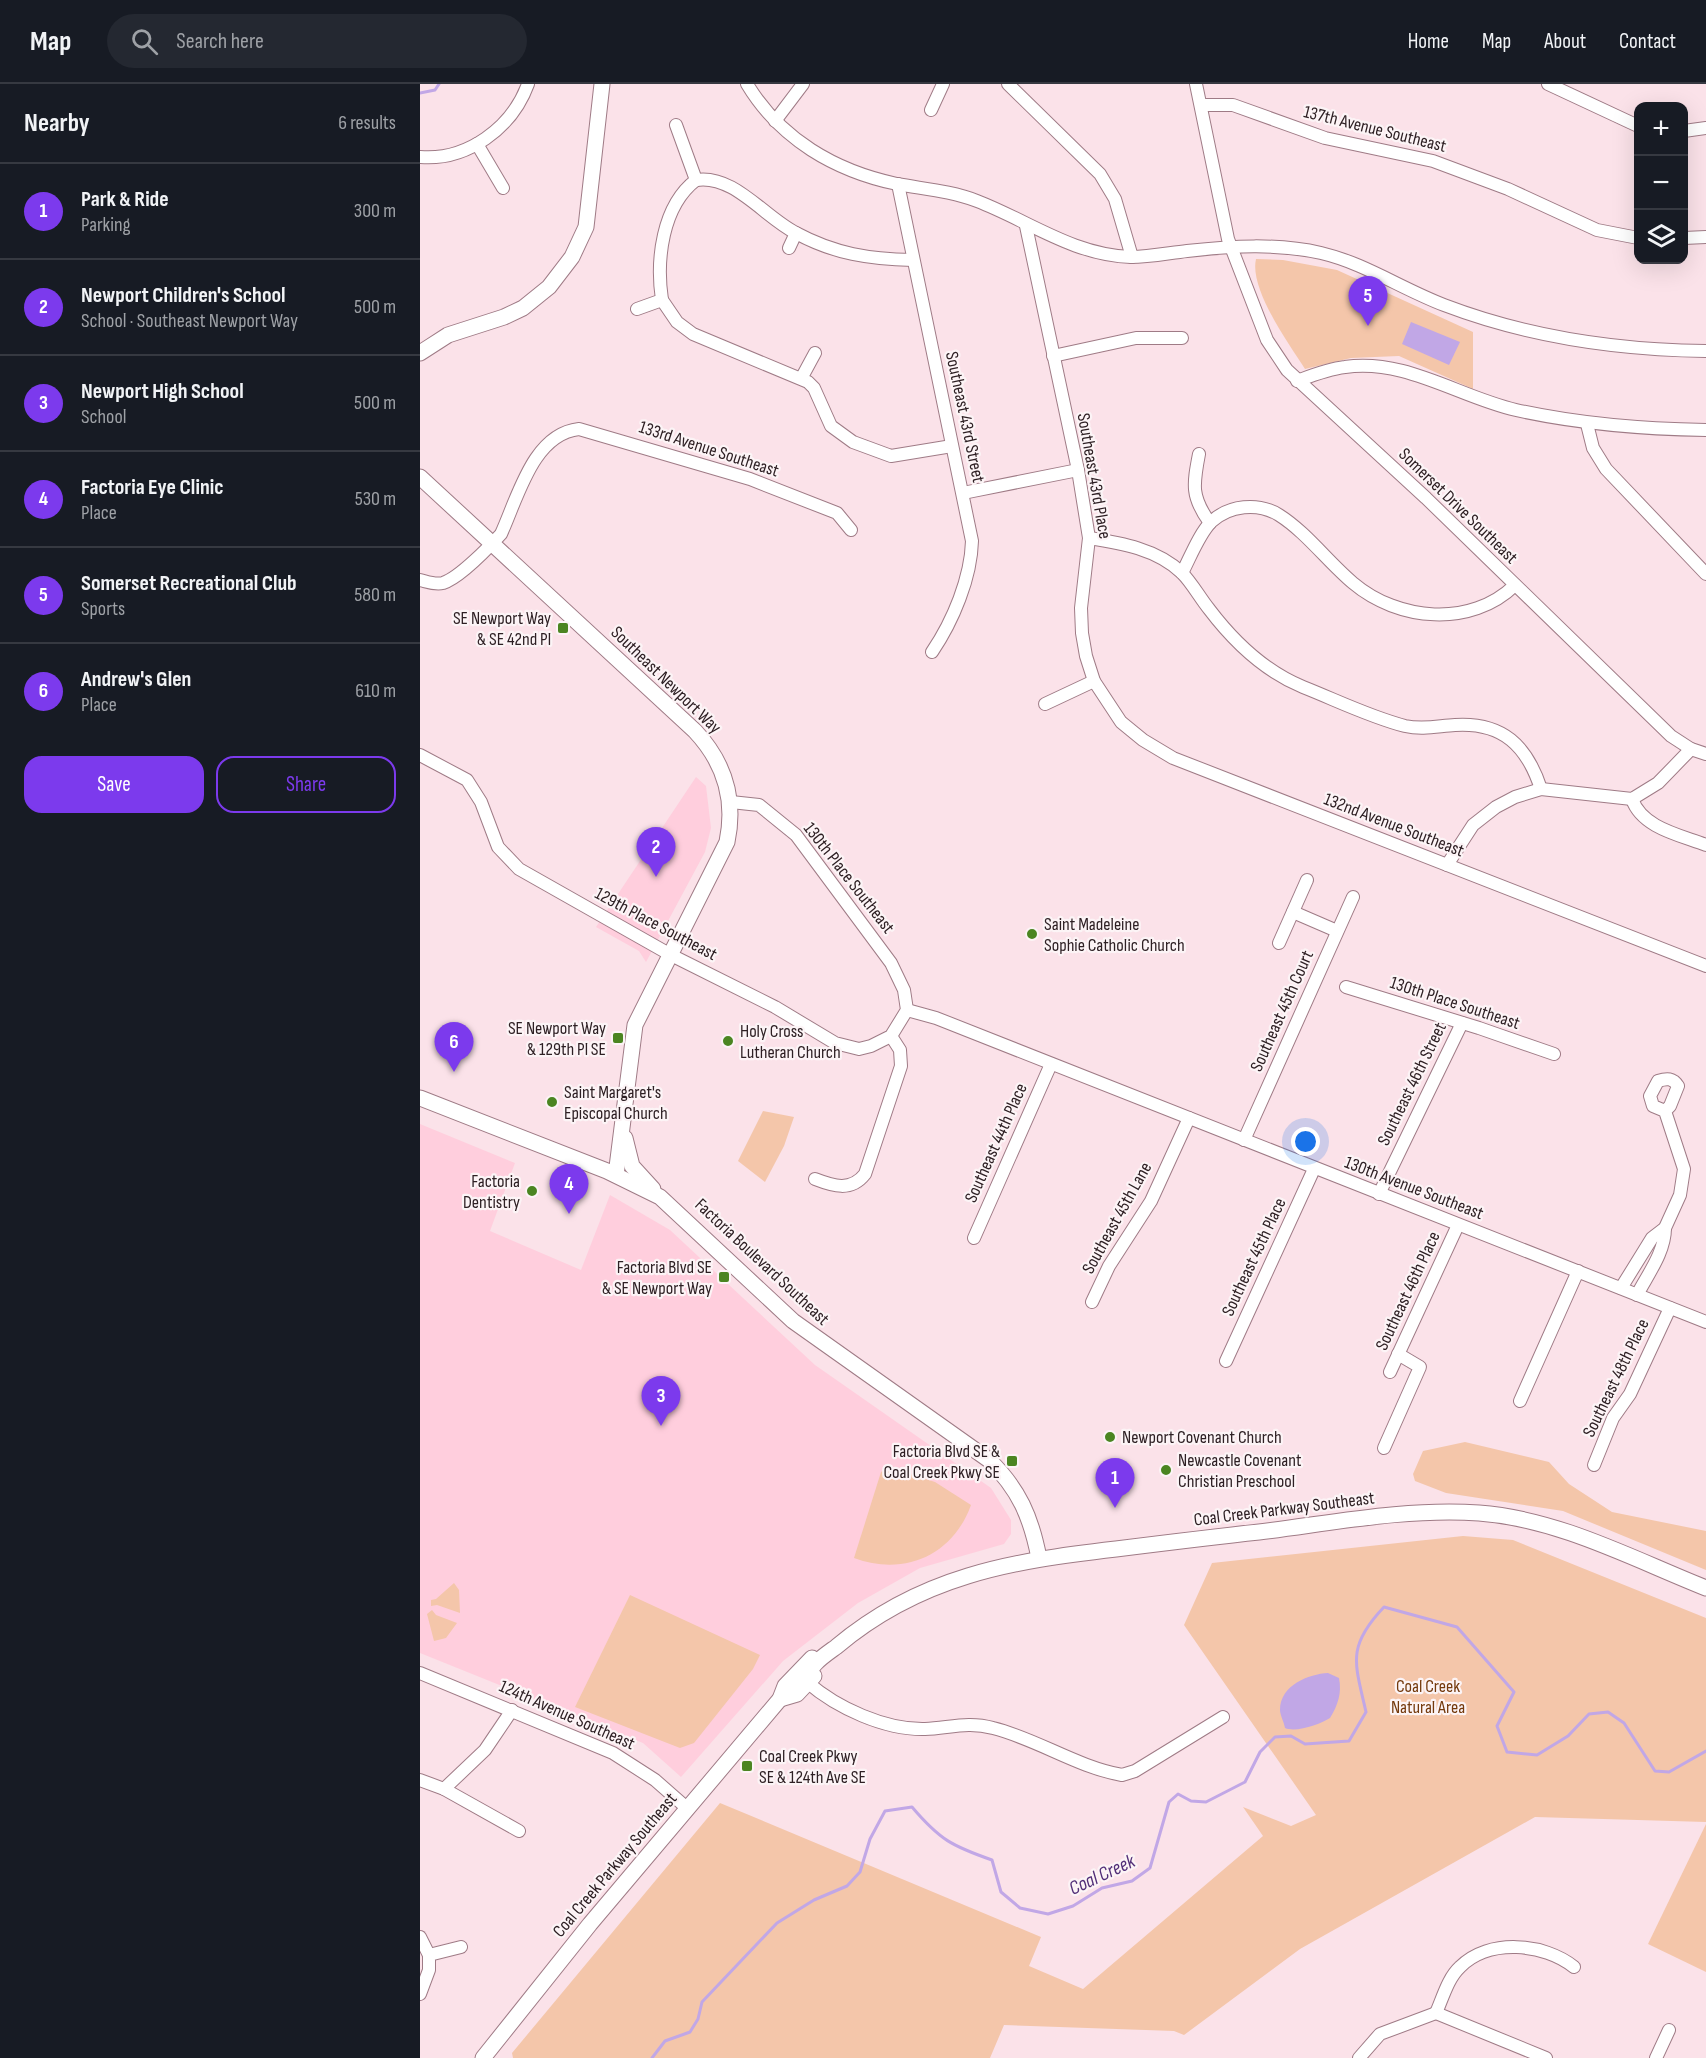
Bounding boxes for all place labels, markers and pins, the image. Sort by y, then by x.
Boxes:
pin: 5 [1348,276,1388,326]
place label: SE Newport Way & SE 42nd Pl [453,608,551,650]
marker: SE Newport Way & SE 42nd Pl [556,621,570,635]
pin: 2 [636,828,676,877]
place label: Saint Madeleine Sophie Catholic Church [1044,914,1185,956]
marker: Saint Madeleine Sophie Catholic Church [1025,927,1039,941]
place label: SE Newport Way & 129th Pl SE [508,1018,606,1060]
place label: Holy Cross Lutheran Church [740,1021,841,1063]
pin: 6 [435,1022,474,1072]
marker: SE Newport Way & 129th Pl SE [611,1031,625,1045]
marker: Holy Cross Lutheran Church [721,1034,735,1048]
place label: Saint Margaret's Episcopal Church [564,1082,668,1124]
marker: Saint Margaret's Episcopal Church [545,1095,559,1109]
pin: 4 [550,1164,588,1214]
place label: Factoria Dentistry [463,1171,520,1213]
marker: Factoria Dentistry [525,1184,539,1198]
place label: Factoria Blvd SE & SE Newport Way [602,1257,712,1299]
marker: Factoria Blvd SE & SE Newport Way [717,1270,731,1284]
pin: 3 [642,1376,680,1426]
place label: Newport Covenant Church [1122,1427,1282,1448]
marker: Newport Covenant Church [1103,1430,1117,1444]
place label: Factoria Blvd SE & Coal Creek Pkwy SE [884,1441,1000,1483]
place label: Newcastle Covenant Christian Preschool [1178,1450,1302,1492]
marker: Factoria Blvd SE & Coal Creek Pkwy SE [1005,1454,1019,1468]
pin: 1 [1096,1458,1134,1508]
marker: Newcastle Covenant Christian Preschool [1159,1463,1173,1477]
place label: Coal Creek Pkwy SE & 124th Ave SE [759,1746,866,1788]
marker: Coal Creek Pkwy SE & 124th Ave SE [740,1759,754,1773]

